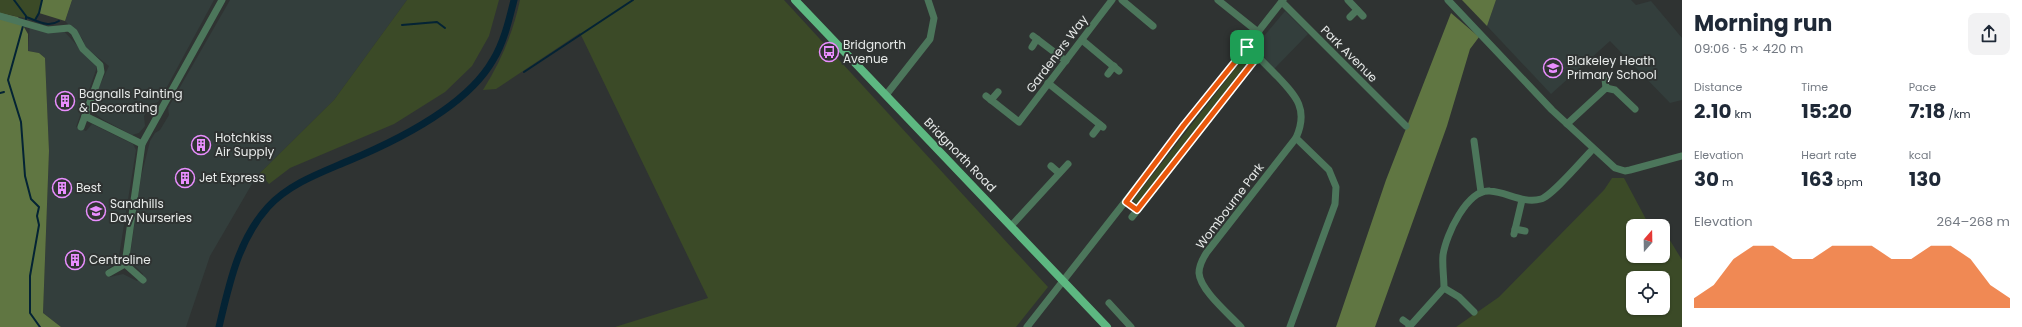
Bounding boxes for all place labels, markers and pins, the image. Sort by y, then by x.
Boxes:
pin [1230,30,1264,64]
place label: Bridgnorth Avenue [843,36,906,67]
bus stop icon: Bridgnorth Avenue [818,41,840,63]
place label: Blakeley Heath Primary School [1567,52,1657,83]
school or university icon: Blakeley Heath Primary School [1542,57,1564,79]
place label: Bagnalls Painting & Decorating [79,85,183,116]
building icon: Bagnalls Painting & Decorating [54,90,76,112]
place label: Hotchkiss Air Supply [215,129,275,160]
building icon: Hotchkiss Air Supply [190,134,212,156]
building icon: Jet Express [174,167,196,189]
place label: Jet Express [199,169,265,186]
building icon: Best [51,177,73,199]
place label: Best [76,179,101,196]
place label: Sandhills Day Nurseries [110,195,192,226]
school or university icon: Sandhills Day Nurseries [85,200,107,222]
building icon: Centreline [64,249,86,271]
place label: Centreline [89,251,151,268]

